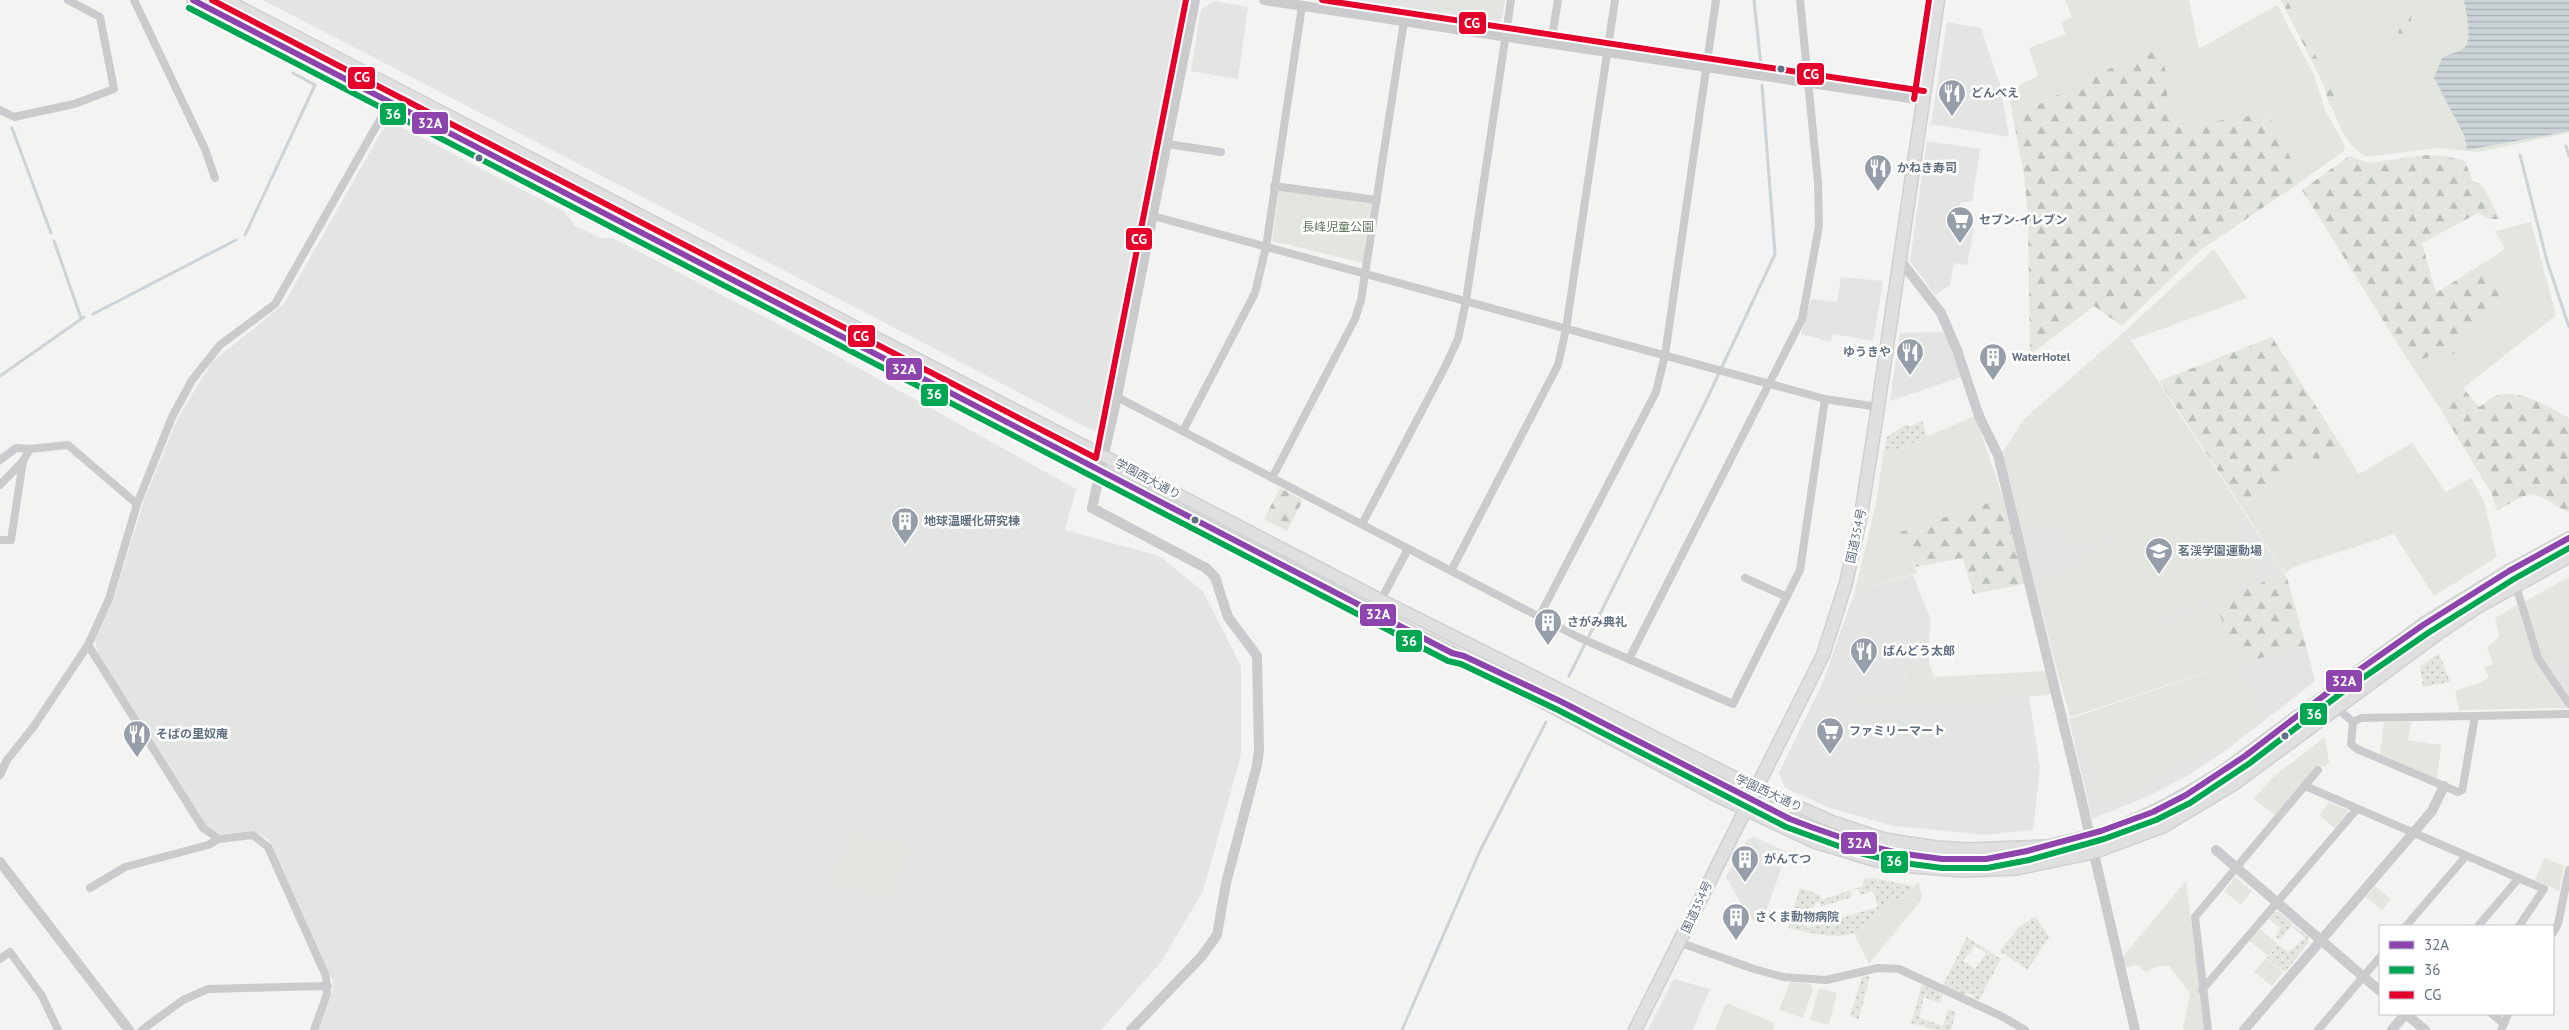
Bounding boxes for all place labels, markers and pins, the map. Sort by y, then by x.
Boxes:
unlabelled marker [1776,64,1786,74]
restaurant icon: どんべえ [1937,78,1967,117]
place label: どんべえ [1971,85,2019,100]
unlabelled marker [474,153,484,163]
restaurant icon: かねき寿司 [1863,153,1893,192]
place label: かねき寿司 [1897,160,1957,175]
supermarket icon: セブン-イレブン [1945,205,1975,244]
place label: セブン-イレブン [1979,212,2067,227]
restaurant icon: ゆうきや [1895,337,1925,376]
building icon: WaterHotel [1978,342,2008,381]
place label: ゆうきや [1843,344,1891,359]
place label: WaterHotel [2012,349,2071,364]
building icon: 地球温暖化研究棟 [890,506,920,545]
place label: 地球温暖化研究棟 [924,513,1020,528]
unlabelled marker [1190,515,1200,525]
school or university icon: 茗渓学園運動場 [2144,536,2174,575]
place label: 茗渓学園運動場 [2178,543,2262,558]
building icon: さがみ典礼 [1533,607,1563,646]
place label: さがみ典礼 [1567,614,1627,629]
restaurant icon: ばんどう太郎 [1849,636,1879,675]
place label: ばんどう太郎 [1883,643,1955,658]
supermarket icon: ファミリーマート [1815,716,1845,755]
restaurant icon: そばの里奴庵 [122,719,152,758]
place label: ファミリーマート [1849,723,1945,738]
place label: そばの里奴庵 [156,726,228,741]
unlabelled marker [2280,731,2290,741]
building icon: がんてつ [1730,844,1760,883]
place label: がんてつ [1764,851,1811,866]
building icon: さくま動物病院 [1721,902,1751,941]
place label: さくま動物病院 [1755,909,1839,924]

